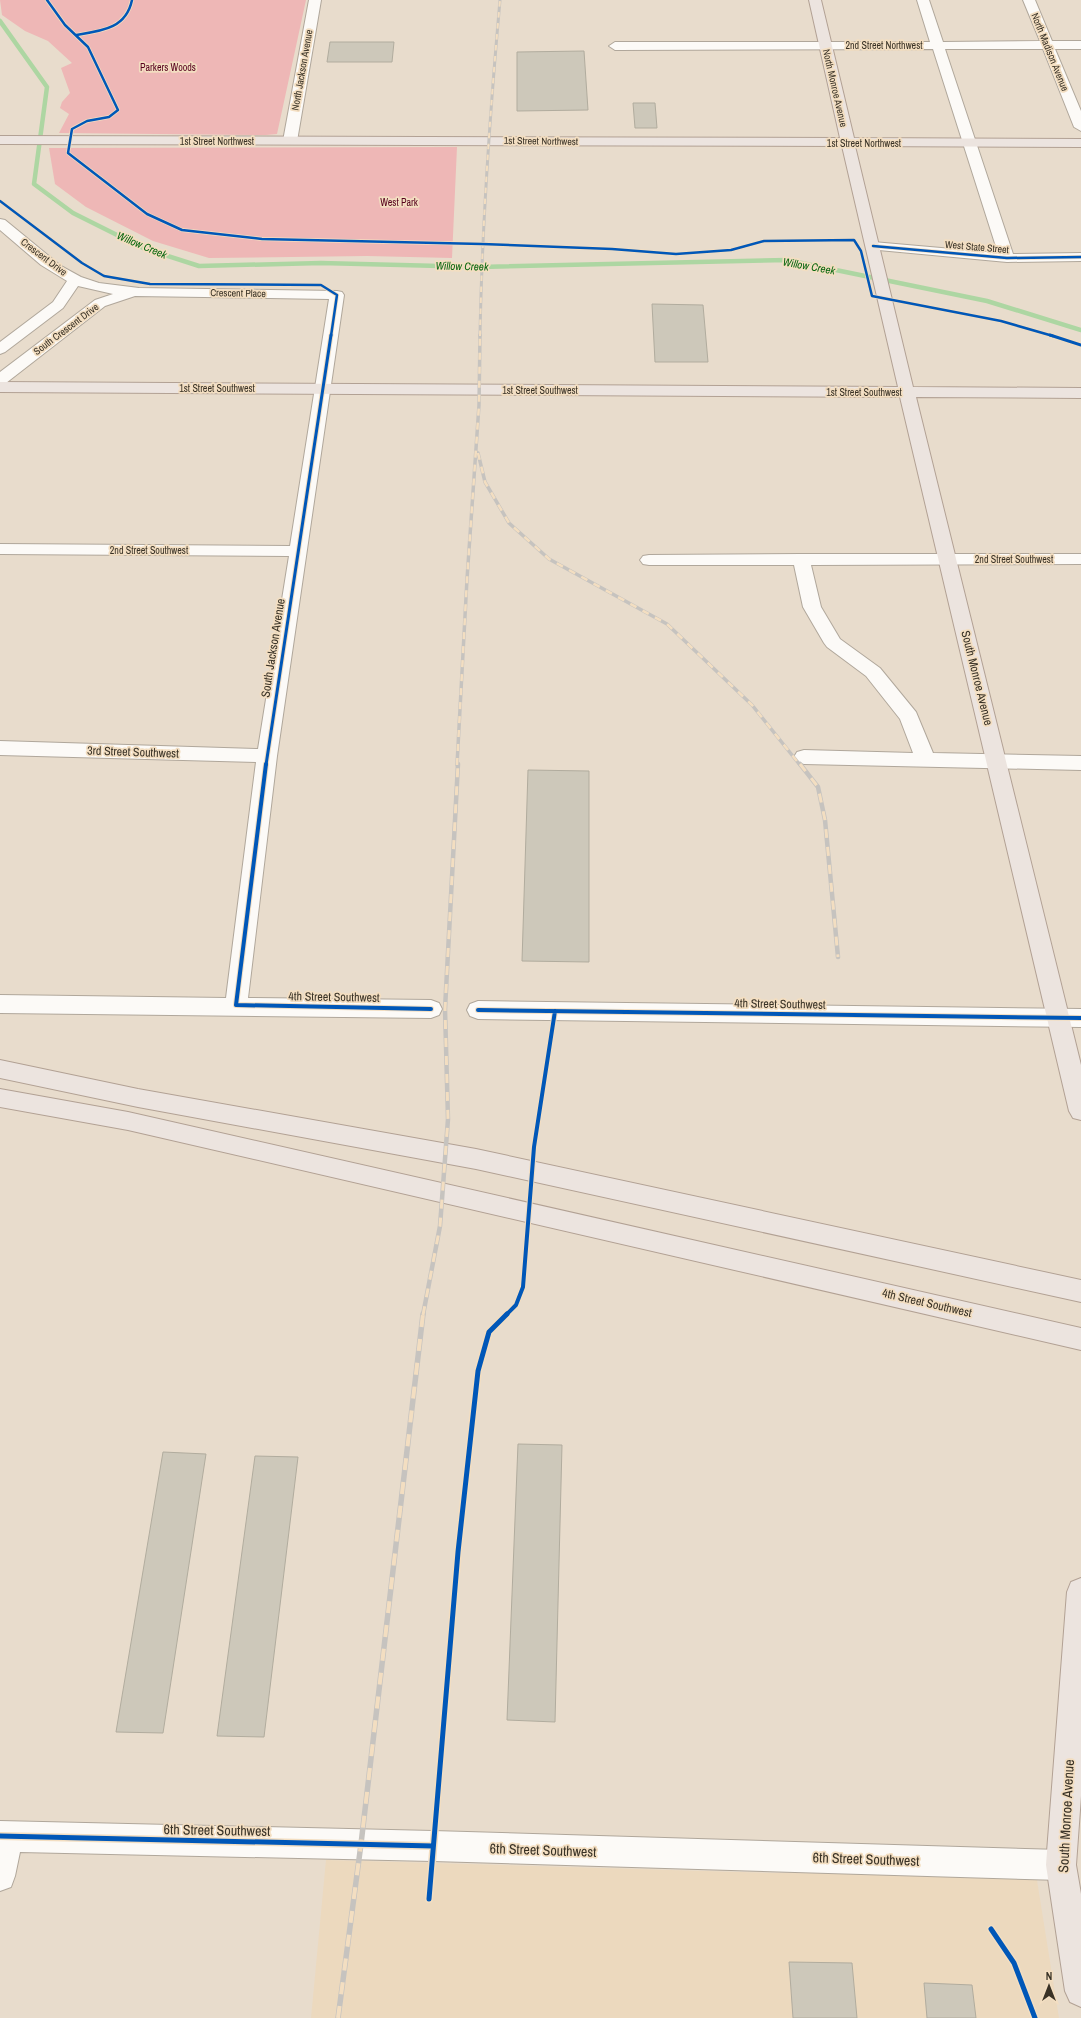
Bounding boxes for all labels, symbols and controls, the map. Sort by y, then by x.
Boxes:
street label: North Madison Avenue [1028,11,1072,93]
street label: North Jackson Avenue [288,28,316,111]
street label: 2nd Street Northwest [845,39,923,52]
street label: North Monroe Avenue [820,48,850,129]
park label: Parkers Woods [140,61,196,74]
street label: 1st Street Northwest [504,134,579,148]
street label: 1st Street Northwest [180,135,255,148]
street label: 1st Street Northwest [827,137,902,150]
park label: West Park [380,196,419,209]
water label: Willow Creek [115,228,170,262]
street label: Crescent Drive [18,235,70,279]
street label: West State Street [944,238,1010,256]
water label: Willow Creek [782,255,837,278]
water label: Willow Creek [435,259,489,273]
street label: Crescent Place [210,286,266,300]
street label: South Crescent Drive [31,300,102,358]
street label: 1st Street Southwest [179,382,256,395]
street label: 1st Street Southwest [502,384,579,397]
street label: 1st Street Southwest [826,386,903,399]
street label: 2nd Street Southwest [110,544,189,557]
street label: 2nd Street Southwest [975,553,1054,566]
street label: South Jackson Avenue [257,597,289,699]
street label: South Monroe Avenue [957,629,997,727]
street label: 3rd Street Southwest [87,742,179,762]
street label: 4th Street Southwest [288,988,380,1006]
street label: 4th Street Southwest [734,995,826,1013]
street label: 4th Street Southwest [881,1285,974,1321]
street label: South Monroe Avenue [1054,1759,1078,1873]
street label: 6th Street Southwest [164,1820,270,1840]
street label: 6th Street Southwest [489,1839,597,1861]
street label: 6th Street Southwest [812,1848,920,1870]
north arrow [1029,1966,1069,2006]
text: N [1046,1969,1052,1983]

